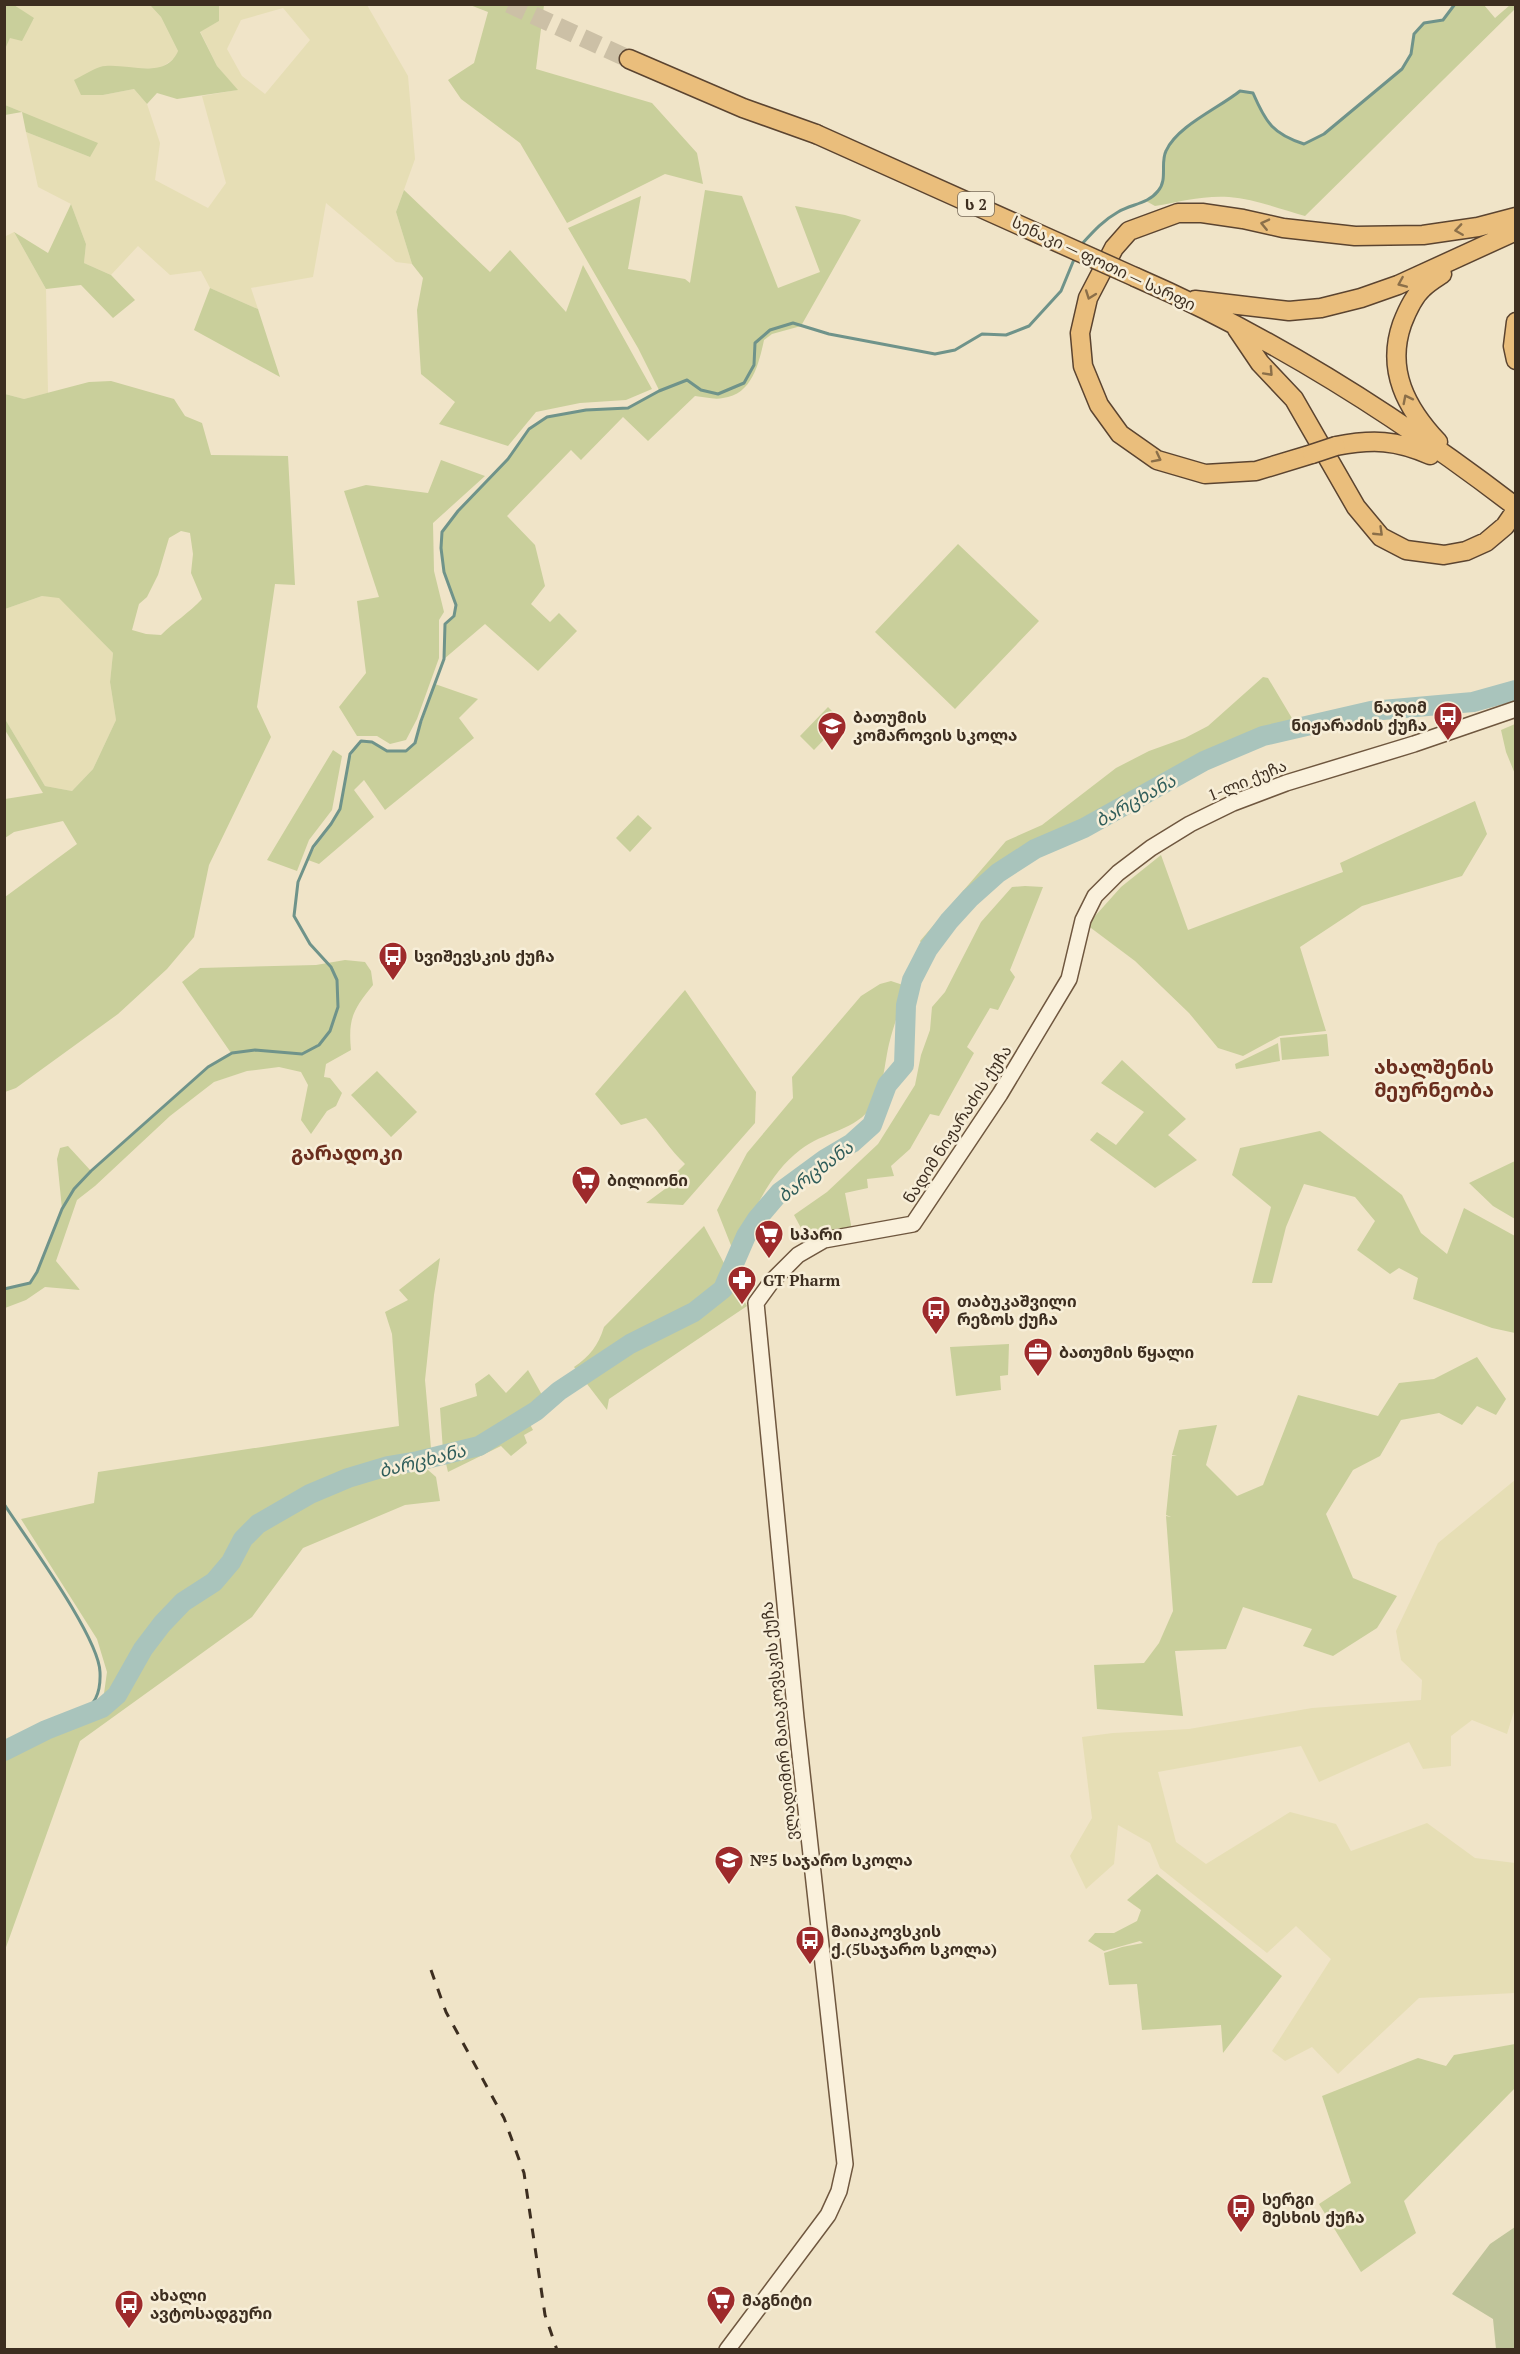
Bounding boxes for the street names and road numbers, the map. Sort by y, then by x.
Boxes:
road number: ს 2 [958,192,994,216]
street label: სენაკი — ფოთი — სარფი [1008,211,1200,315]
street label: 1-ლი ქუჩა [1204,754,1290,806]
street label: ნადიმ ნიჟარაძის ქუჩა [898,1041,1016,1207]
street label: ვლადიმირ მაიაკოვსკის ქუჩა [756,1600,802,1842]

